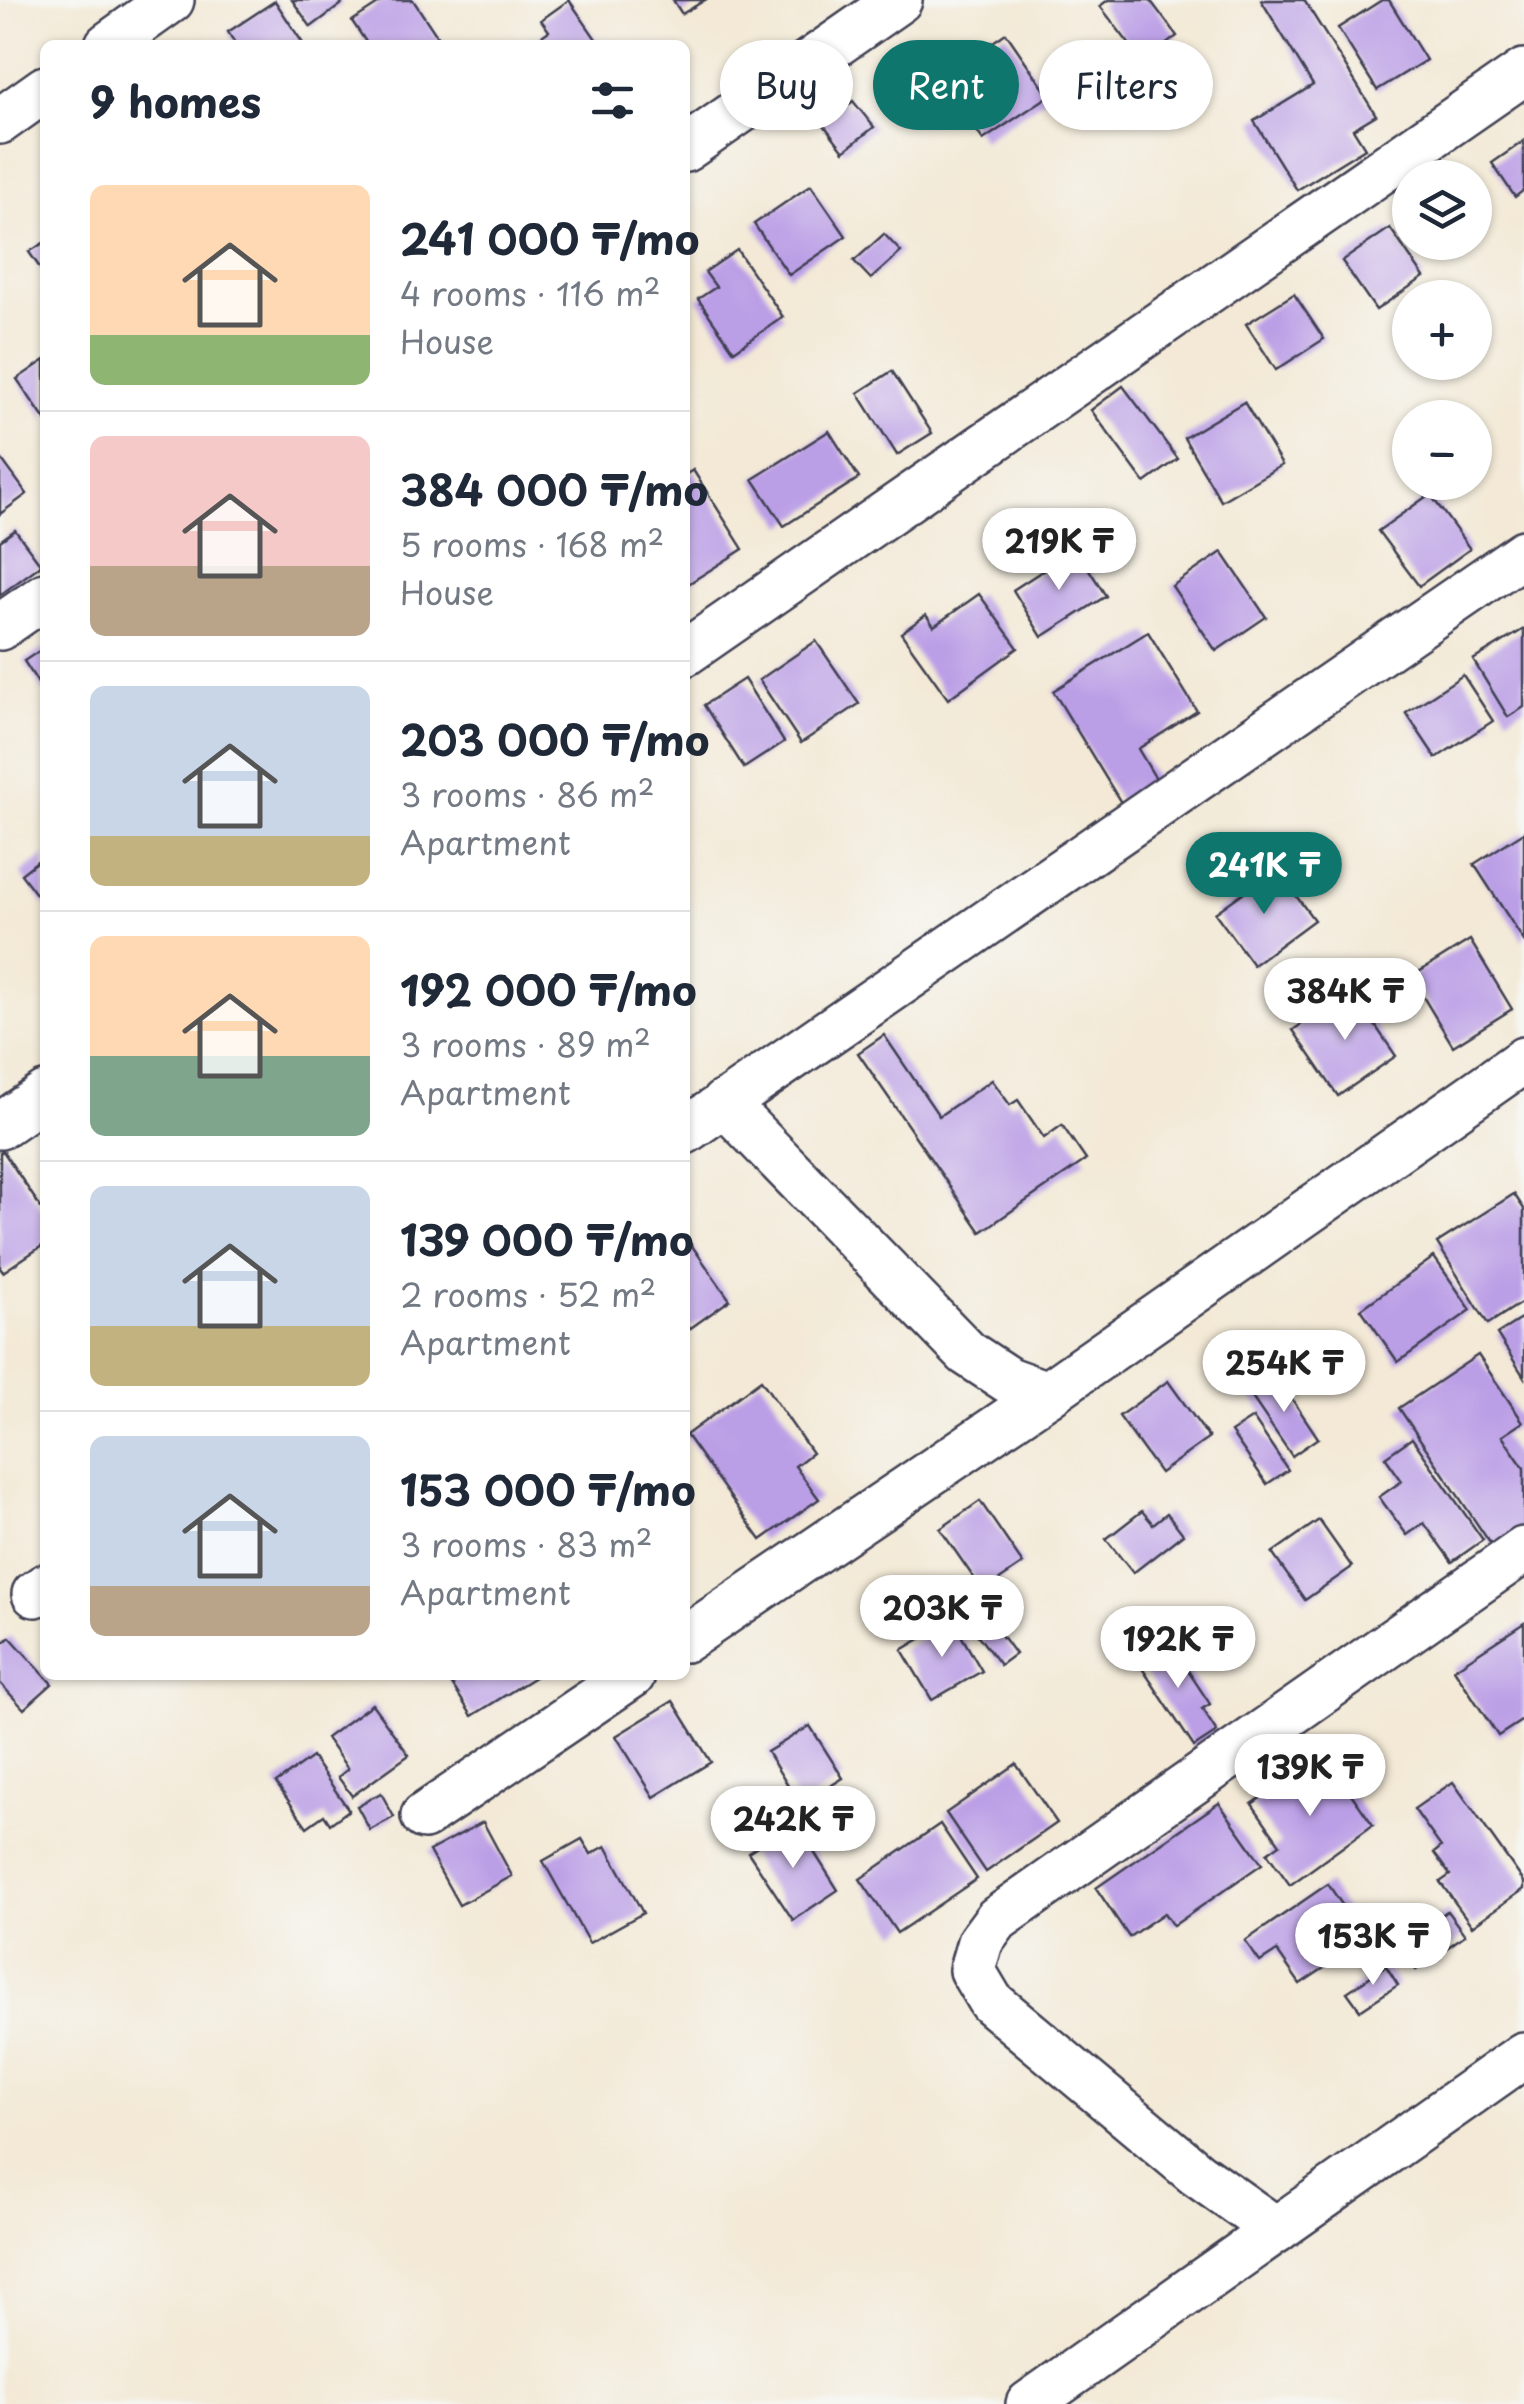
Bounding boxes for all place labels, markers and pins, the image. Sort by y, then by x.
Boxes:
pin: 219K ₸ [978,508,1140,593]
pin: 241K ₸ [1183,832,1345,917]
pin: 384K ₸ [1264,958,1426,1043]
pin: 254K ₸ [1203,1330,1365,1415]
pin: 203K ₸ [861,1575,1023,1660]
pin: 192K ₸ [1097,1606,1259,1691]
pin: 139K ₸ [1229,1734,1391,1819]
pin: 242K ₸ [712,1786,874,1871]
pin: 153K ₸ [1292,1903,1454,1988]

